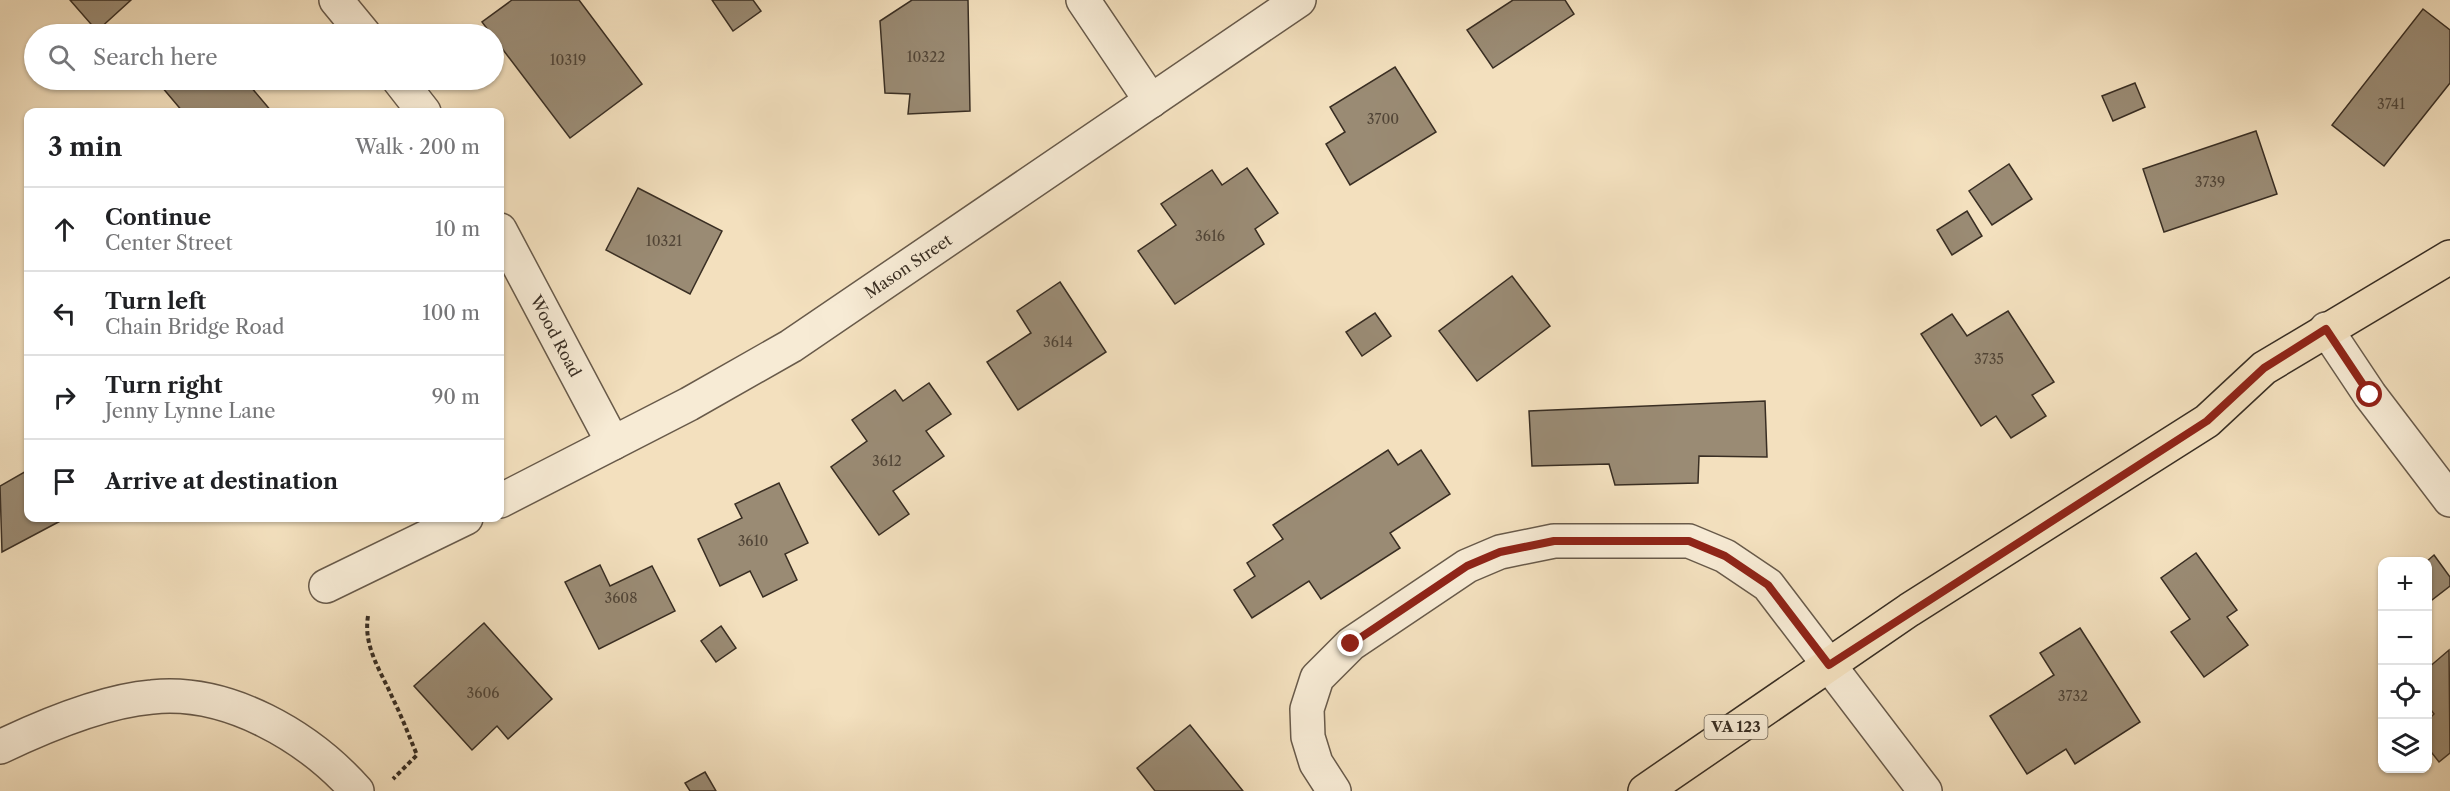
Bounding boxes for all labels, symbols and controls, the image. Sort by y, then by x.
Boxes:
search box [24,24,504,90]
icon: search [45,41,78,74]
text: Search here [93,44,218,71]
house number: 10322 [907,48,945,66]
house number: 10319 [550,51,586,69]
house number: 3741 [2377,95,2405,113]
house number: 3700 [1367,110,1399,128]
text: 3 min [48,131,122,163]
text: Walk · 200 m [355,135,480,159]
house number: 3739 [2195,173,2225,191]
text: Continue [105,204,211,231]
icon: ahead [48,213,81,246]
text: 10 m [435,217,480,241]
house number: 3616 [1195,227,1225,245]
street label: Mason Street [861,229,956,302]
text: Center Street [105,231,232,255]
house number: 10321 [646,232,682,250]
text: Turn left [105,288,206,315]
street label: Wood Road [526,291,586,380]
icon: left [48,297,81,330]
text: 100 m [422,301,480,325]
text: Chain Bridge Road [105,315,284,339]
house number: 3614 [1043,333,1073,351]
house number: 3735 [1974,350,2004,368]
text: Turn right [105,372,223,399]
icon: right [48,381,81,414]
route start [2356,381,2382,407]
text: 90 m [432,385,480,409]
text: Jenny Lynne Lane [105,399,276,423]
house number: 3612 [872,452,902,470]
icon: arrive [48,465,81,498]
text: Arrive at destination [105,468,338,495]
house number: 3610 [738,532,768,550]
map controls [2378,557,2432,773]
button: + [2378,557,2432,611]
house number: 3608 [604,589,638,607]
button: − [2378,611,2432,665]
route end [1337,630,1363,656]
button: locate [2378,665,2432,719]
house number: 3606 [467,684,499,702]
house number: 3732 [2058,687,2088,705]
road number: VA 123 [1704,715,1768,739]
button: layers [2378,719,2432,773]

